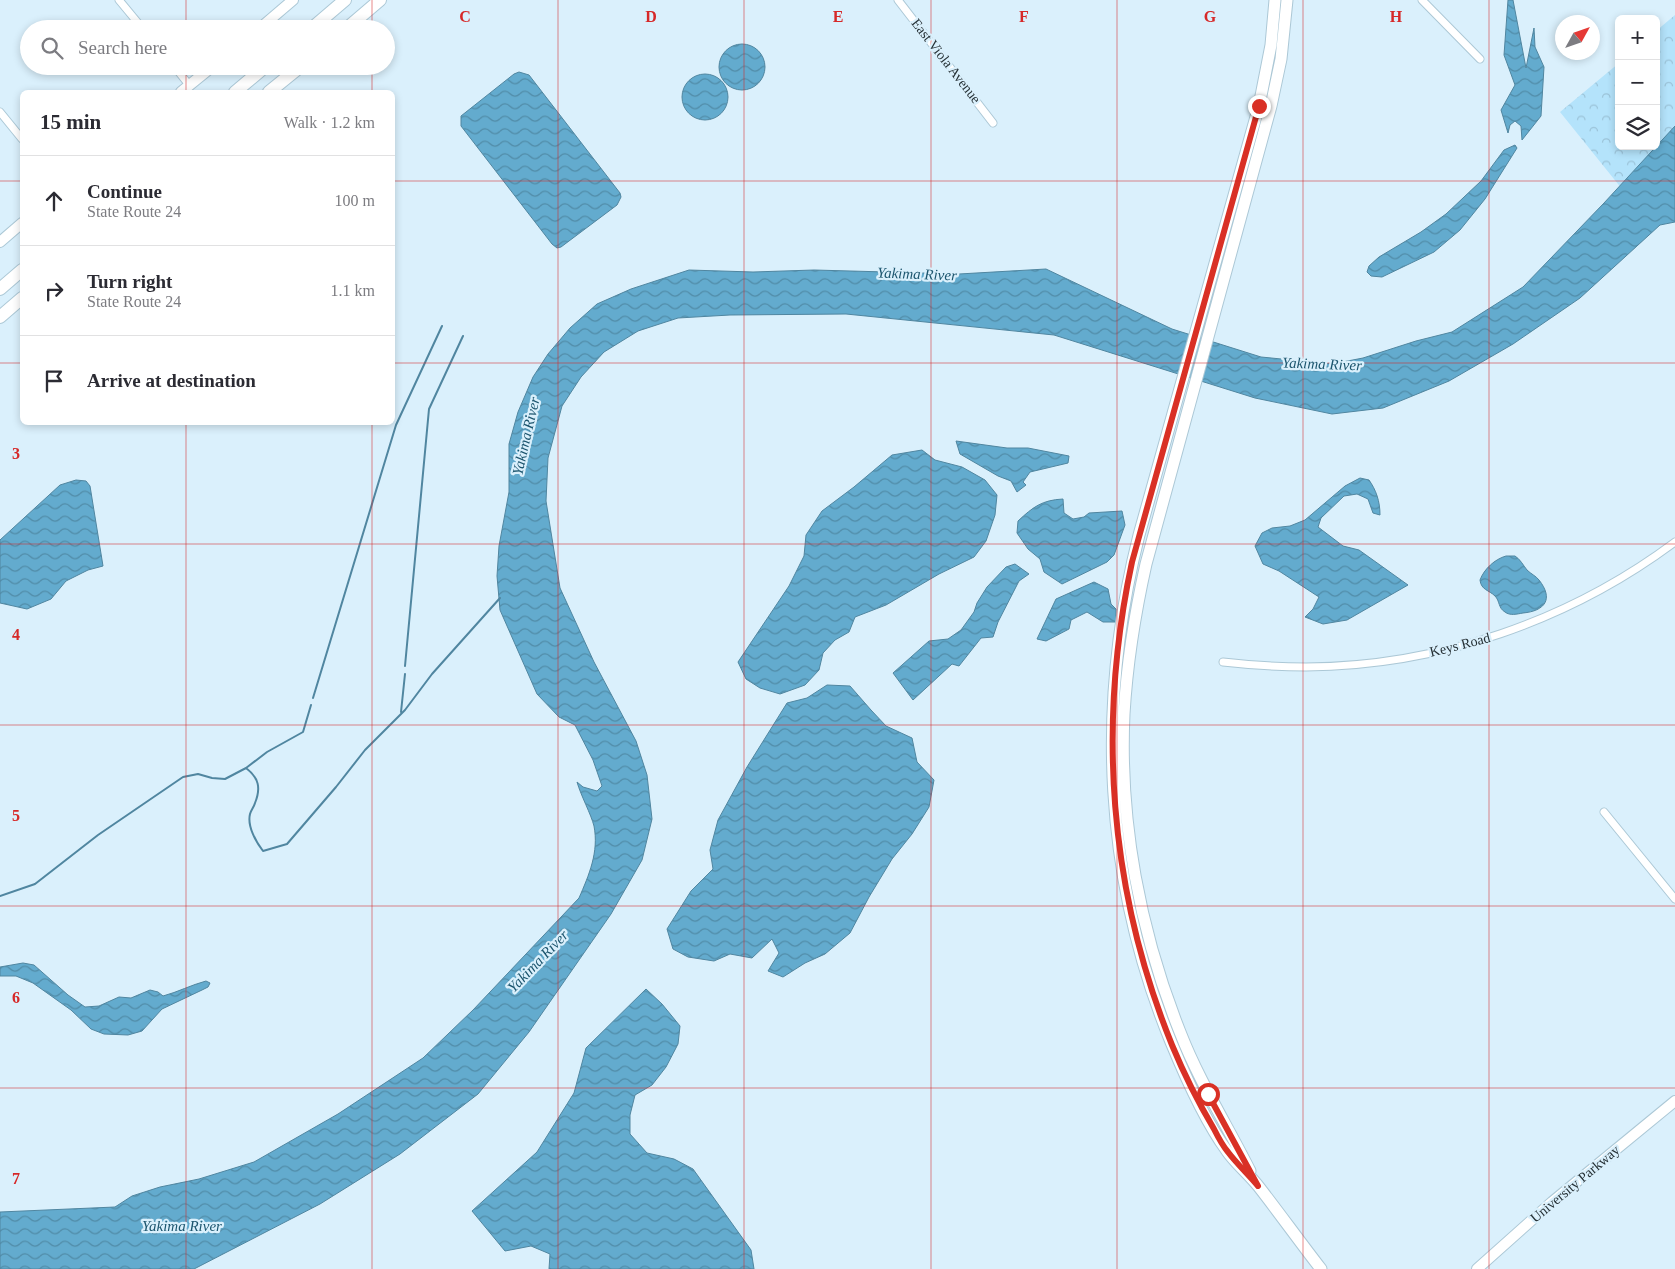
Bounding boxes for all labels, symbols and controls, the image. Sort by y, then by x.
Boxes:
text: C [459,8,471,25]
text: D [645,8,657,25]
text: E [833,8,843,25]
text: F [1019,8,1029,25]
text: G [1204,8,1217,25]
text: H [1390,8,1403,25]
north arrow [1555,15,1600,60]
map controls [1615,15,1660,150]
button: + [1615,15,1660,60]
street label: East Viola Avenue [908,16,984,106]
search box [20,20,395,75]
icon: search [38,34,66,62]
text: Search here [78,37,167,58]
button: − [1615,60,1660,105]
route end [1248,95,1271,118]
button: layers [1615,105,1660,150]
text: 15 min [40,110,101,134]
text: Walk · 1.2 km [284,114,375,131]
text: Continue [87,181,162,202]
icon: ahead [40,187,68,215]
text: 100 m [335,192,375,209]
text: State Route 24 [87,203,181,220]
water label: Yakima River [877,265,957,283]
text: Turn right [87,271,172,292]
icon: right [40,277,68,305]
text: 1.1 km [331,282,375,299]
text: State Route 24 [87,293,181,310]
water label: Yakima River [1282,355,1362,373]
icon: arrive [40,367,68,395]
text: Arrive at destination [87,370,256,391]
water label: Yakima River [509,395,543,477]
text: 3 [12,445,20,462]
text: 4 [12,626,20,643]
street label: Keys Road [1428,630,1492,660]
text: 5 [12,807,20,824]
water label: Yakima River [505,927,572,995]
text: 6 [12,989,20,1006]
route start [1197,1083,1220,1106]
street label: University Parkway [1527,1142,1623,1226]
text: 7 [12,1170,20,1187]
water label: Yakima River [142,1218,222,1234]

